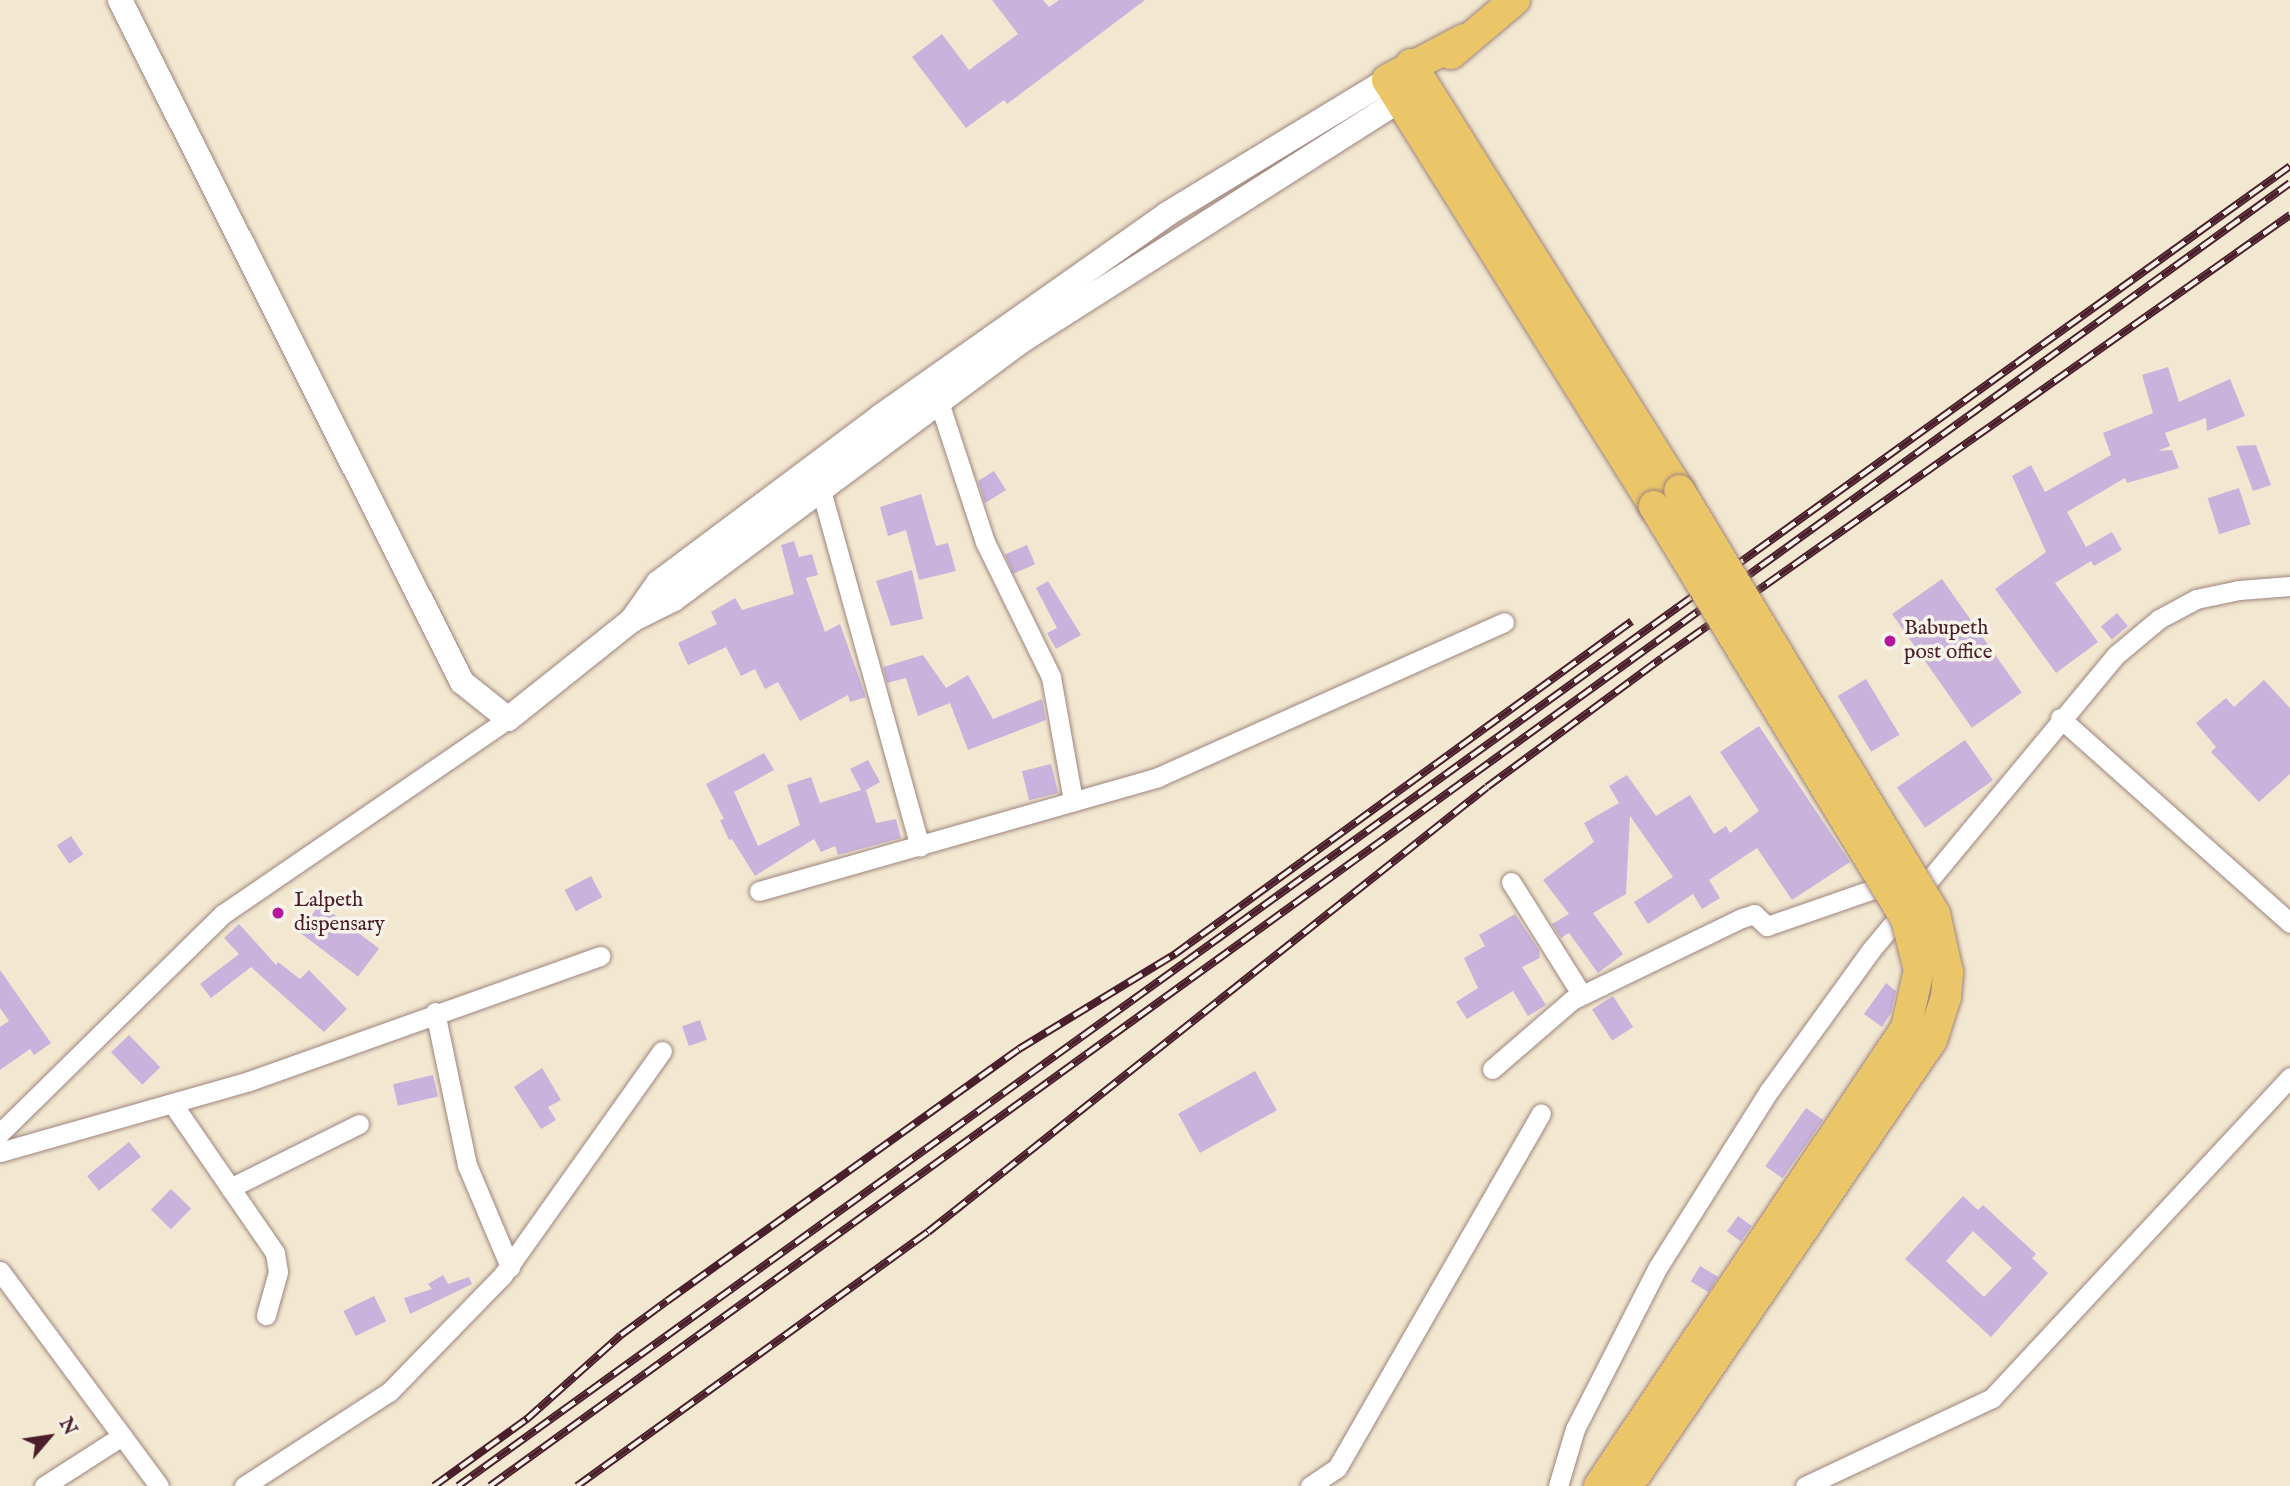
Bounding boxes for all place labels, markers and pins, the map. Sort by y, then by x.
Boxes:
place label: Babupeth post office [1904,616,1992,666]
marker: Babupeth post office [1882,633,1898,649]
place label: Lalpeth dispensary [294,888,385,938]
marker: Lalpeth dispensary [268,903,288,923]

